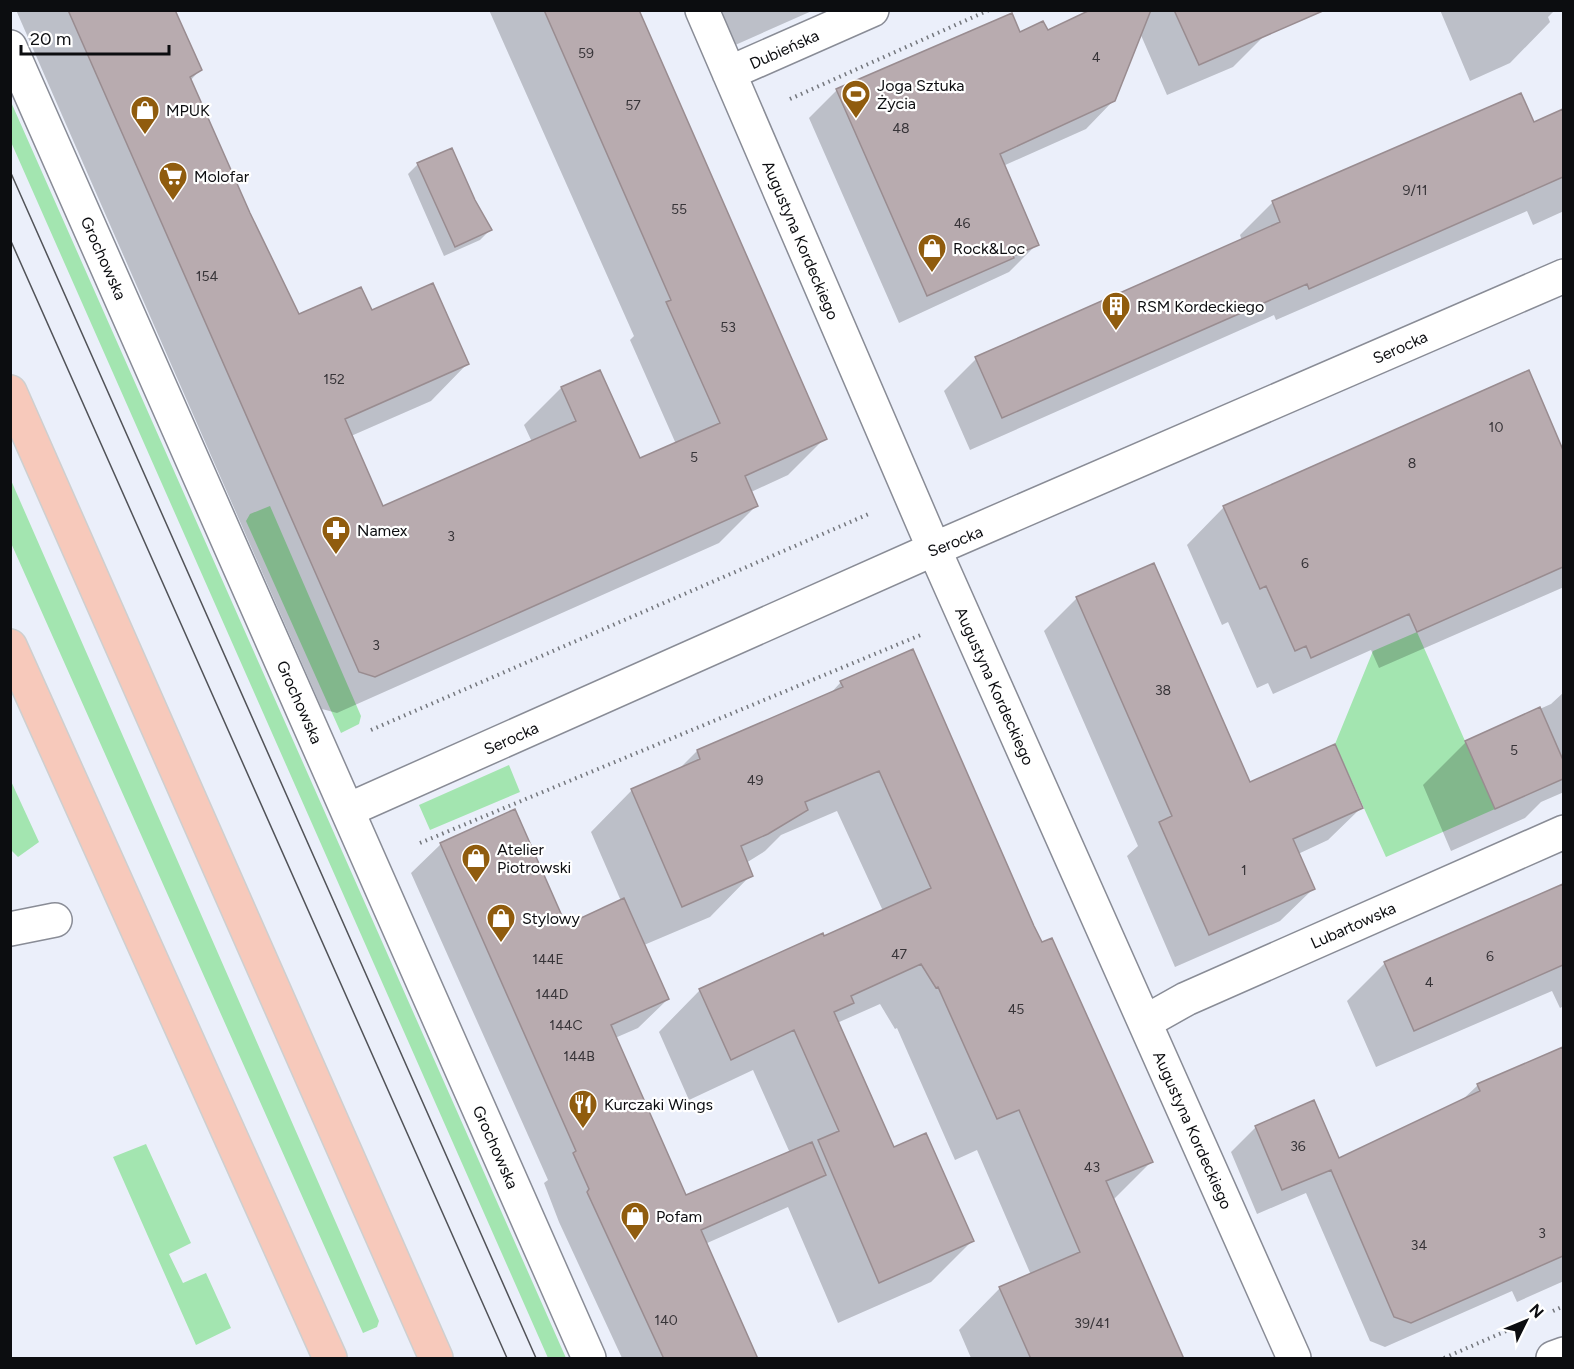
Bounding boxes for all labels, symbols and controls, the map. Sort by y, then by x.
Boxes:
scale bar [21,18,170,56]
street label: Dubieńska [747,26,822,73]
text: 20 m [30,28,71,50]
house number: 59 [578,45,594,62]
house number: 4 [1092,49,1101,66]
place label: Joga Sztuka Życia [877,76,964,113]
sports icon: Joga Sztuka Życia [840,78,872,120]
shop icon: MPUK [129,94,161,136]
house number: 57 [625,97,641,114]
place label: MPUK [166,101,210,120]
house number: 48 [892,120,910,137]
street label: Augustyna Kordeckiego [758,158,843,323]
supermarket icon: Molofar [157,160,189,202]
place label: Molofar [194,167,250,186]
house number: 9/11 [1403,182,1427,199]
house number: 55 [671,201,687,218]
street label: Grochowska [77,214,130,303]
house number: 46 [954,215,970,232]
shop icon: Rock&Loc [916,232,948,274]
place label: Rock&Loc [953,239,1026,258]
house number: 154 [196,268,219,285]
building icon: RSM Kordeckiego [1100,290,1132,332]
place label: RSM Kordeckiego [1137,297,1264,316]
house number: 53 [720,319,736,336]
street label: Serocka [1370,327,1430,368]
house number: 152 [323,371,345,388]
house number: 10 [1489,419,1503,436]
house number: 5 [690,449,698,466]
house number: 8 [1408,455,1416,472]
pharmacy icon: Namex [320,514,352,556]
place label: Namex [357,521,408,540]
street label: Serocka [925,522,985,561]
house number: 3 [447,528,455,545]
house number: 6 [1301,555,1309,572]
street label: Augustyna Kordeckiego [951,604,1038,768]
house number: 3 [372,637,380,654]
street label: Grochowska [273,658,326,747]
house number: 38 [1155,682,1171,699]
street label: Serocka [481,718,541,759]
house number: 5 [1510,742,1518,759]
house number: 49 [747,772,763,789]
place label: Atelier Piotrowski [497,840,571,877]
shop icon: Atelier Piotrowski [460,842,492,884]
house number: 1 [1241,862,1247,879]
street label: Lubartowska [1308,898,1399,953]
shop icon: Stylowy [485,902,517,944]
place label: Stylowy [522,909,580,928]
house number: 47 [891,946,908,963]
house number: 6 [1486,948,1494,965]
house number: 144E [532,951,564,968]
house number: 4 [1425,974,1434,991]
house number: 144D [536,986,568,1003]
house number: 45 [1008,1001,1024,1018]
house number: 144C [549,1017,583,1034]
house number: 144B [563,1048,595,1065]
street label: Augustyna Kordeckiego [1149,1048,1236,1212]
restaurant icon: Kurczaki Wings [567,1088,599,1130]
place label: Kurczaki Wings [604,1095,713,1114]
street label: Grochowska [469,1103,522,1192]
house number: 36 [1290,1138,1306,1155]
house number: 43 [1084,1159,1100,1176]
shop icon: Pofam [619,1200,651,1242]
place label: Pofam [656,1207,702,1226]
house number: 3 [1538,1225,1546,1242]
house number: 34 [1411,1237,1427,1254]
north arrow [1496,1291,1556,1351]
text: N [1525,1300,1548,1322]
house number: 140 [654,1312,678,1329]
house number: 39/41 [1074,1315,1110,1332]

